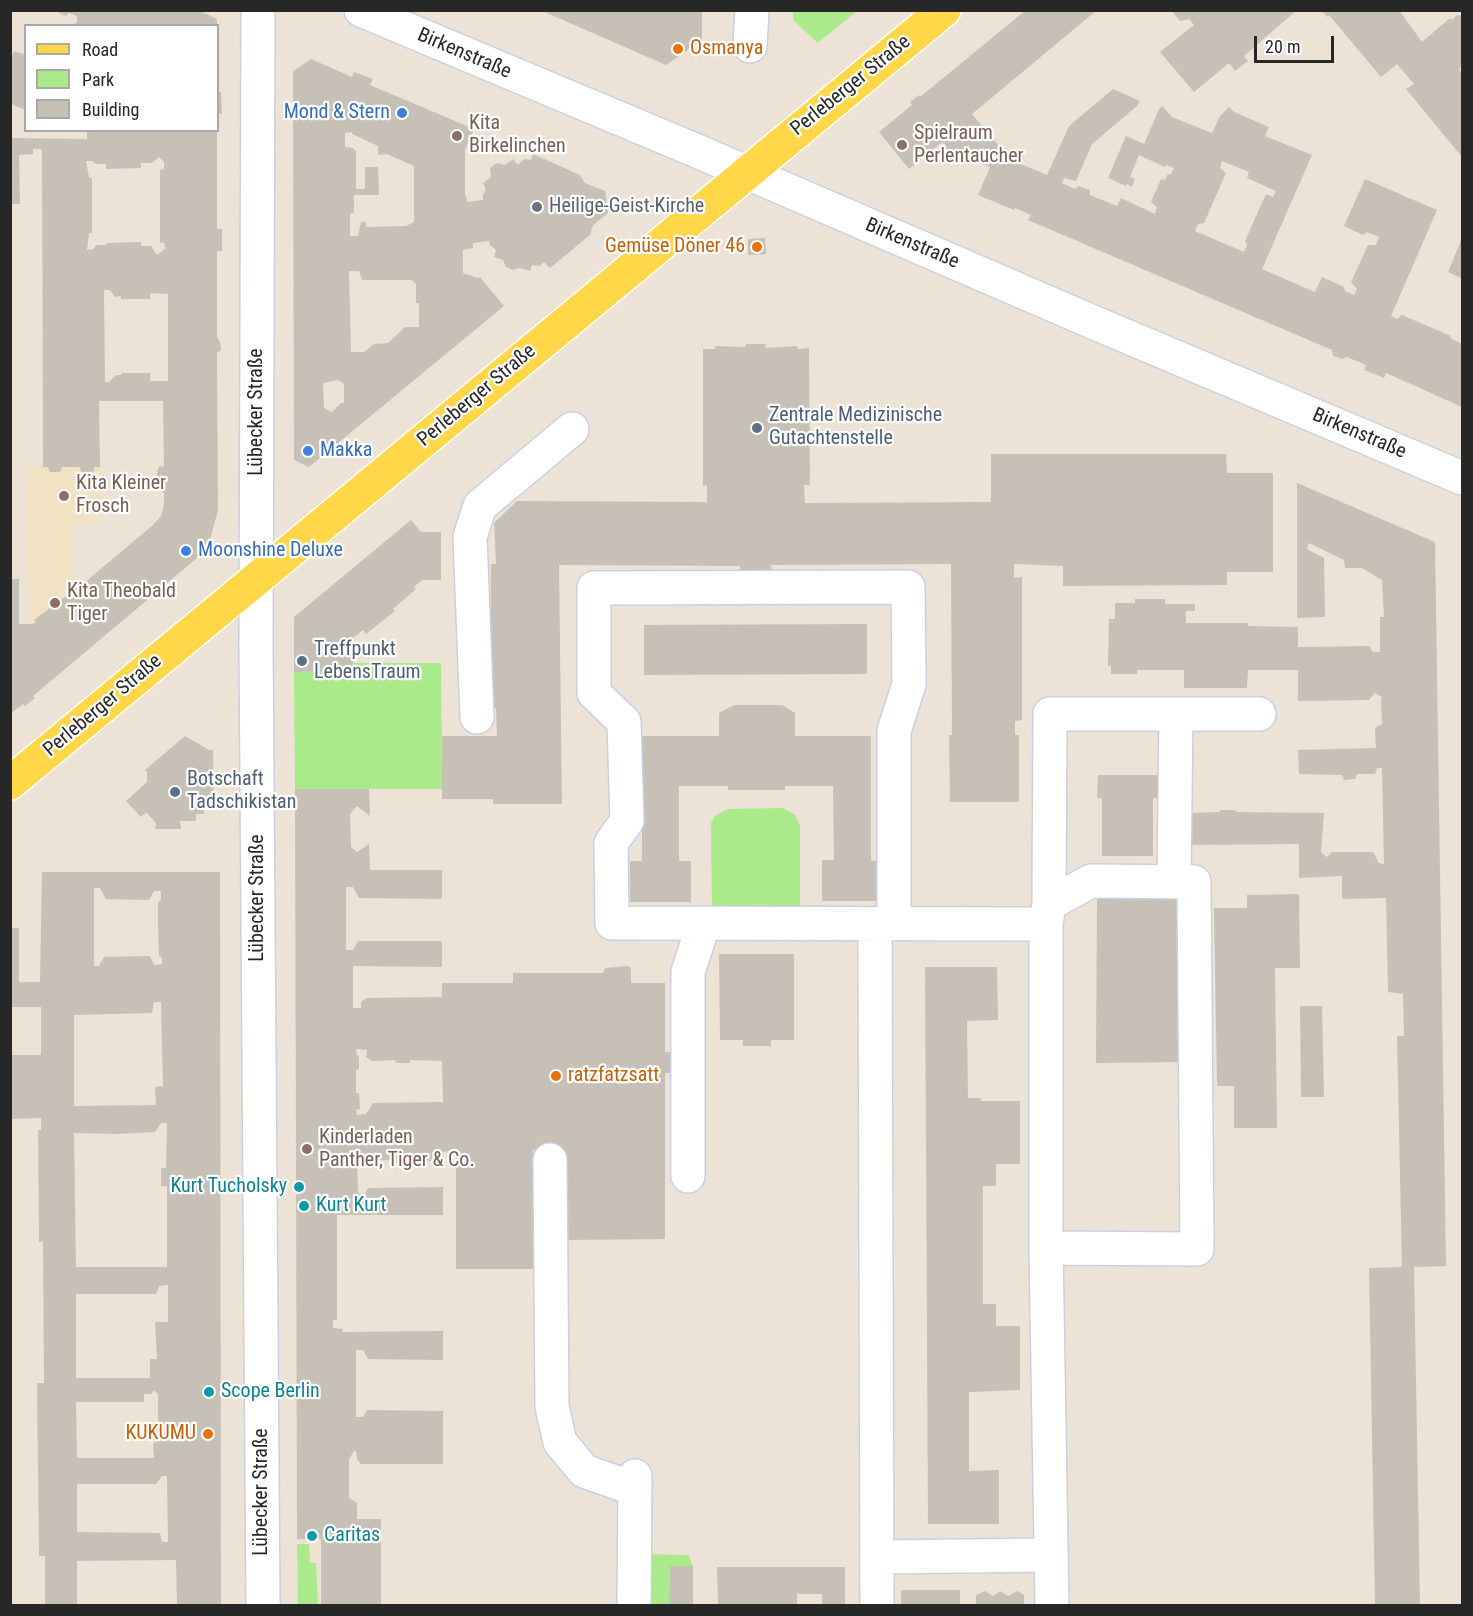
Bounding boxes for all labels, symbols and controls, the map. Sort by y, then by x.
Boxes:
street label: Birkenstraße [413,23,515,85]
legend [24,24,219,132]
scale bar [1257,24,1336,62]
street label: Perleberger Straße [786,30,916,142]
text: 20 m [1265,36,1300,57]
place label: Osmanya [690,37,763,61]
text: Road [82,39,118,60]
marker: Osmanya [671,42,685,56]
text: Park [82,69,114,90]
text: Building [82,99,139,120]
place label: Mond & Stern [284,101,390,125]
marker: Mond & Stern [395,106,409,120]
place label: Kita Birkelinchen [469,112,566,159]
place label: Spielraum Perlentaucher [914,122,1024,169]
marker: Kita Birkelinchen [450,129,464,143]
marker: Spielraum Perlentaucher [895,138,909,152]
place label: Heilige-Geist-Kirche [549,195,704,219]
marker: Heilige-Geist-Kirche [530,200,544,214]
street label: Birkenstraße [861,213,963,275]
place label: Gemüse Döner 46 [605,235,745,259]
marker: Gemüse Döner 46 [750,240,764,254]
street label: Perleberger Straße [413,340,541,452]
street label: Lübecker Straße [245,348,269,476]
street label: Birkenstraße [1308,403,1410,465]
place label: Zentrale Medizinische Gutachtenstelle [769,404,942,451]
marker: Zentrale Medizinische Gutachtenstelle [750,421,764,435]
place label: Makka [320,439,372,463]
marker: Makka [301,444,315,458]
place label: Kita Kleiner Frosch [76,472,166,519]
marker: Kita Kleiner Frosch [57,489,71,503]
place label: Moonshine Deluxe [198,539,343,563]
marker: Moonshine Deluxe [179,544,193,558]
place label: Kita Theobald Tiger [67,580,176,627]
marker: Kita Theobald Tiger [48,596,62,610]
place label: Treffpunkt LebensTraum [314,638,421,685]
street label: Perleberger Straße [39,650,167,762]
marker: Treffpunkt LebensTraum [295,654,309,668]
place label: Botschaft Tadschikistan [187,768,296,815]
marker: Botschaft Tadschikistan [168,785,182,799]
street label: Lübecker Straße [246,834,270,962]
place label: ratzfatzsatt [568,1064,659,1088]
marker: ratzfatzsatt [549,1069,563,1083]
place label: Kinderladen Panther, Tiger & Co. [319,1126,475,1173]
marker: Kinderladen Panther, Tiger & Co. [300,1142,314,1156]
place label: Kurt Tucholsky [170,1175,287,1199]
marker: Kurt Tucholsky [292,1180,306,1194]
place label: Kurt Kurt [316,1194,386,1218]
marker: Kurt Kurt [297,1199,311,1213]
place label: Scope Berlin [221,1380,320,1404]
marker: Scope Berlin [202,1385,216,1399]
place label: KUKUMU [125,1422,196,1446]
marker: KUKUMU [201,1427,215,1441]
street label: Lübecker Straße [250,1428,274,1556]
place label: Caritas [324,1524,380,1548]
marker: Caritas [305,1529,319,1543]

